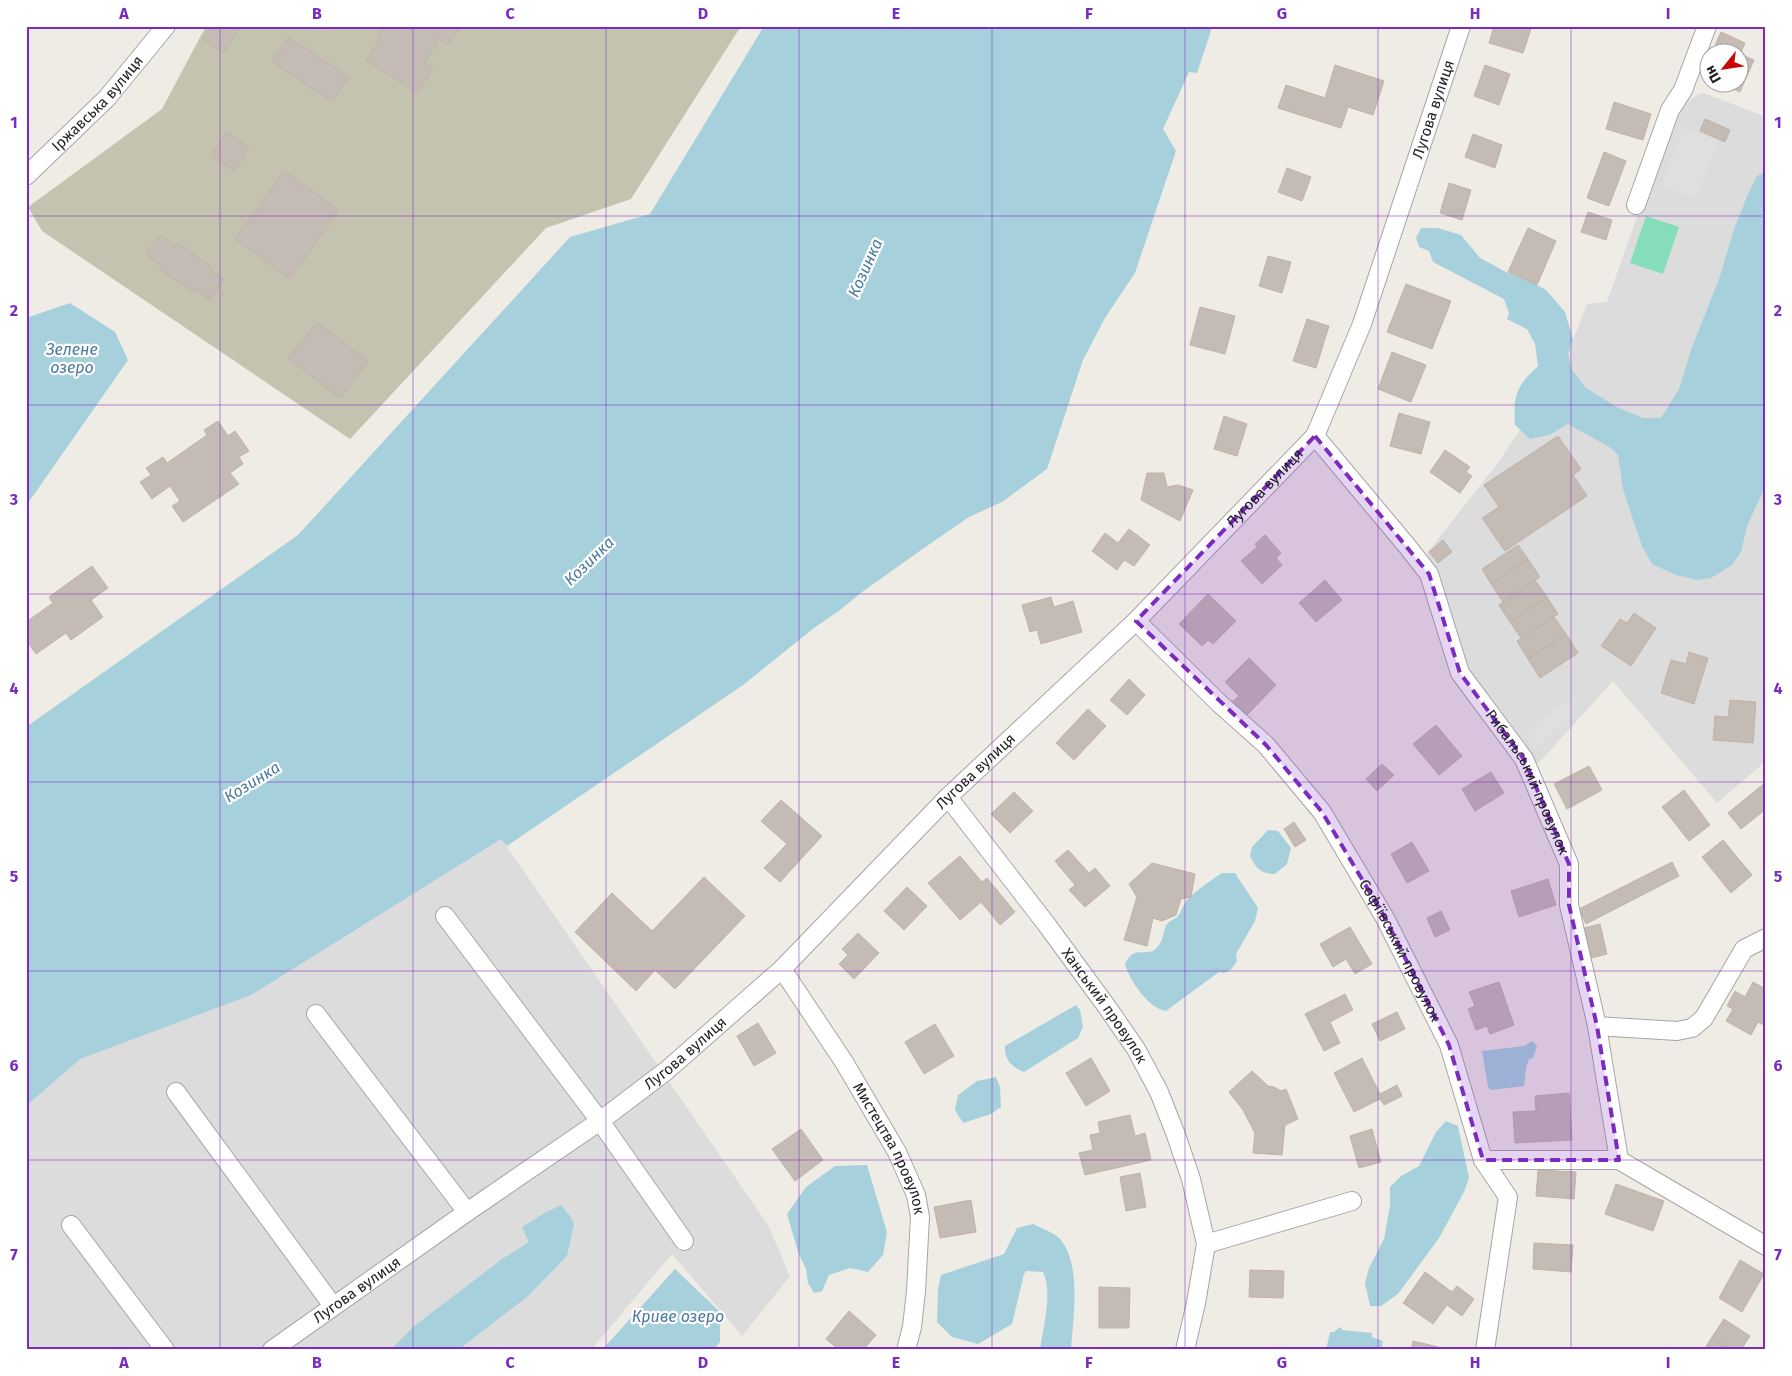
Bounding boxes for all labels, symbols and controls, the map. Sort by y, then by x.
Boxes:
text: A [118,4,129,23]
text: B [312,4,322,23]
text: C [505,4,515,23]
text: D [698,4,708,23]
text: E [892,4,900,23]
text: F [1085,4,1093,23]
text: G [1277,4,1287,23]
text: H [1470,4,1480,23]
text: I [1666,4,1670,23]
north arrow [1700,42,1750,92]
street label: Іржавська вулиця [48,52,147,155]
street label: Лугова вулиця [1409,58,1458,161]
text: Пн [1701,62,1725,86]
text: 1 [10,113,18,132]
text: 1 [1774,113,1782,132]
water label: Козинка [844,236,886,300]
text: 2 [10,301,18,320]
text: 2 [1774,301,1782,320]
water label: Зелене озеро [45,340,98,377]
street label: Лугова вулиця [1223,445,1307,531]
text: 3 [9,490,18,509]
text: 3 [1773,490,1782,509]
water label: Козинка [560,533,618,589]
text: 4 [9,679,19,698]
text: 4 [1773,679,1783,698]
street label: Рибальський провулок [1481,706,1573,858]
street label: Лугова вулиця [932,730,1019,813]
water label: Козинка [221,757,283,807]
text: 5 [10,867,19,886]
text: 5 [1774,867,1783,886]
street label: Софіївський провулок [1355,876,1445,1025]
street label: Ханський провулок [1058,944,1151,1067]
street label: Лугова вулиця [640,1013,730,1093]
text: 6 [9,1056,19,1075]
text: 6 [1773,1056,1783,1075]
street label: Мистецтва провулок [849,1079,928,1216]
text: 7 [10,1245,18,1264]
text: 7 [1774,1245,1782,1264]
street label: Лугова вулиця [310,1253,404,1327]
water label: Криве озеро [632,1307,724,1326]
text: A [118,1353,129,1372]
text: B [312,1353,322,1372]
text: C [505,1353,515,1372]
text: D [698,1353,708,1372]
text: E [892,1353,900,1372]
text: F [1085,1353,1093,1372]
text: G [1277,1353,1287,1372]
text: H [1470,1353,1480,1372]
text: I [1666,1353,1670,1372]

